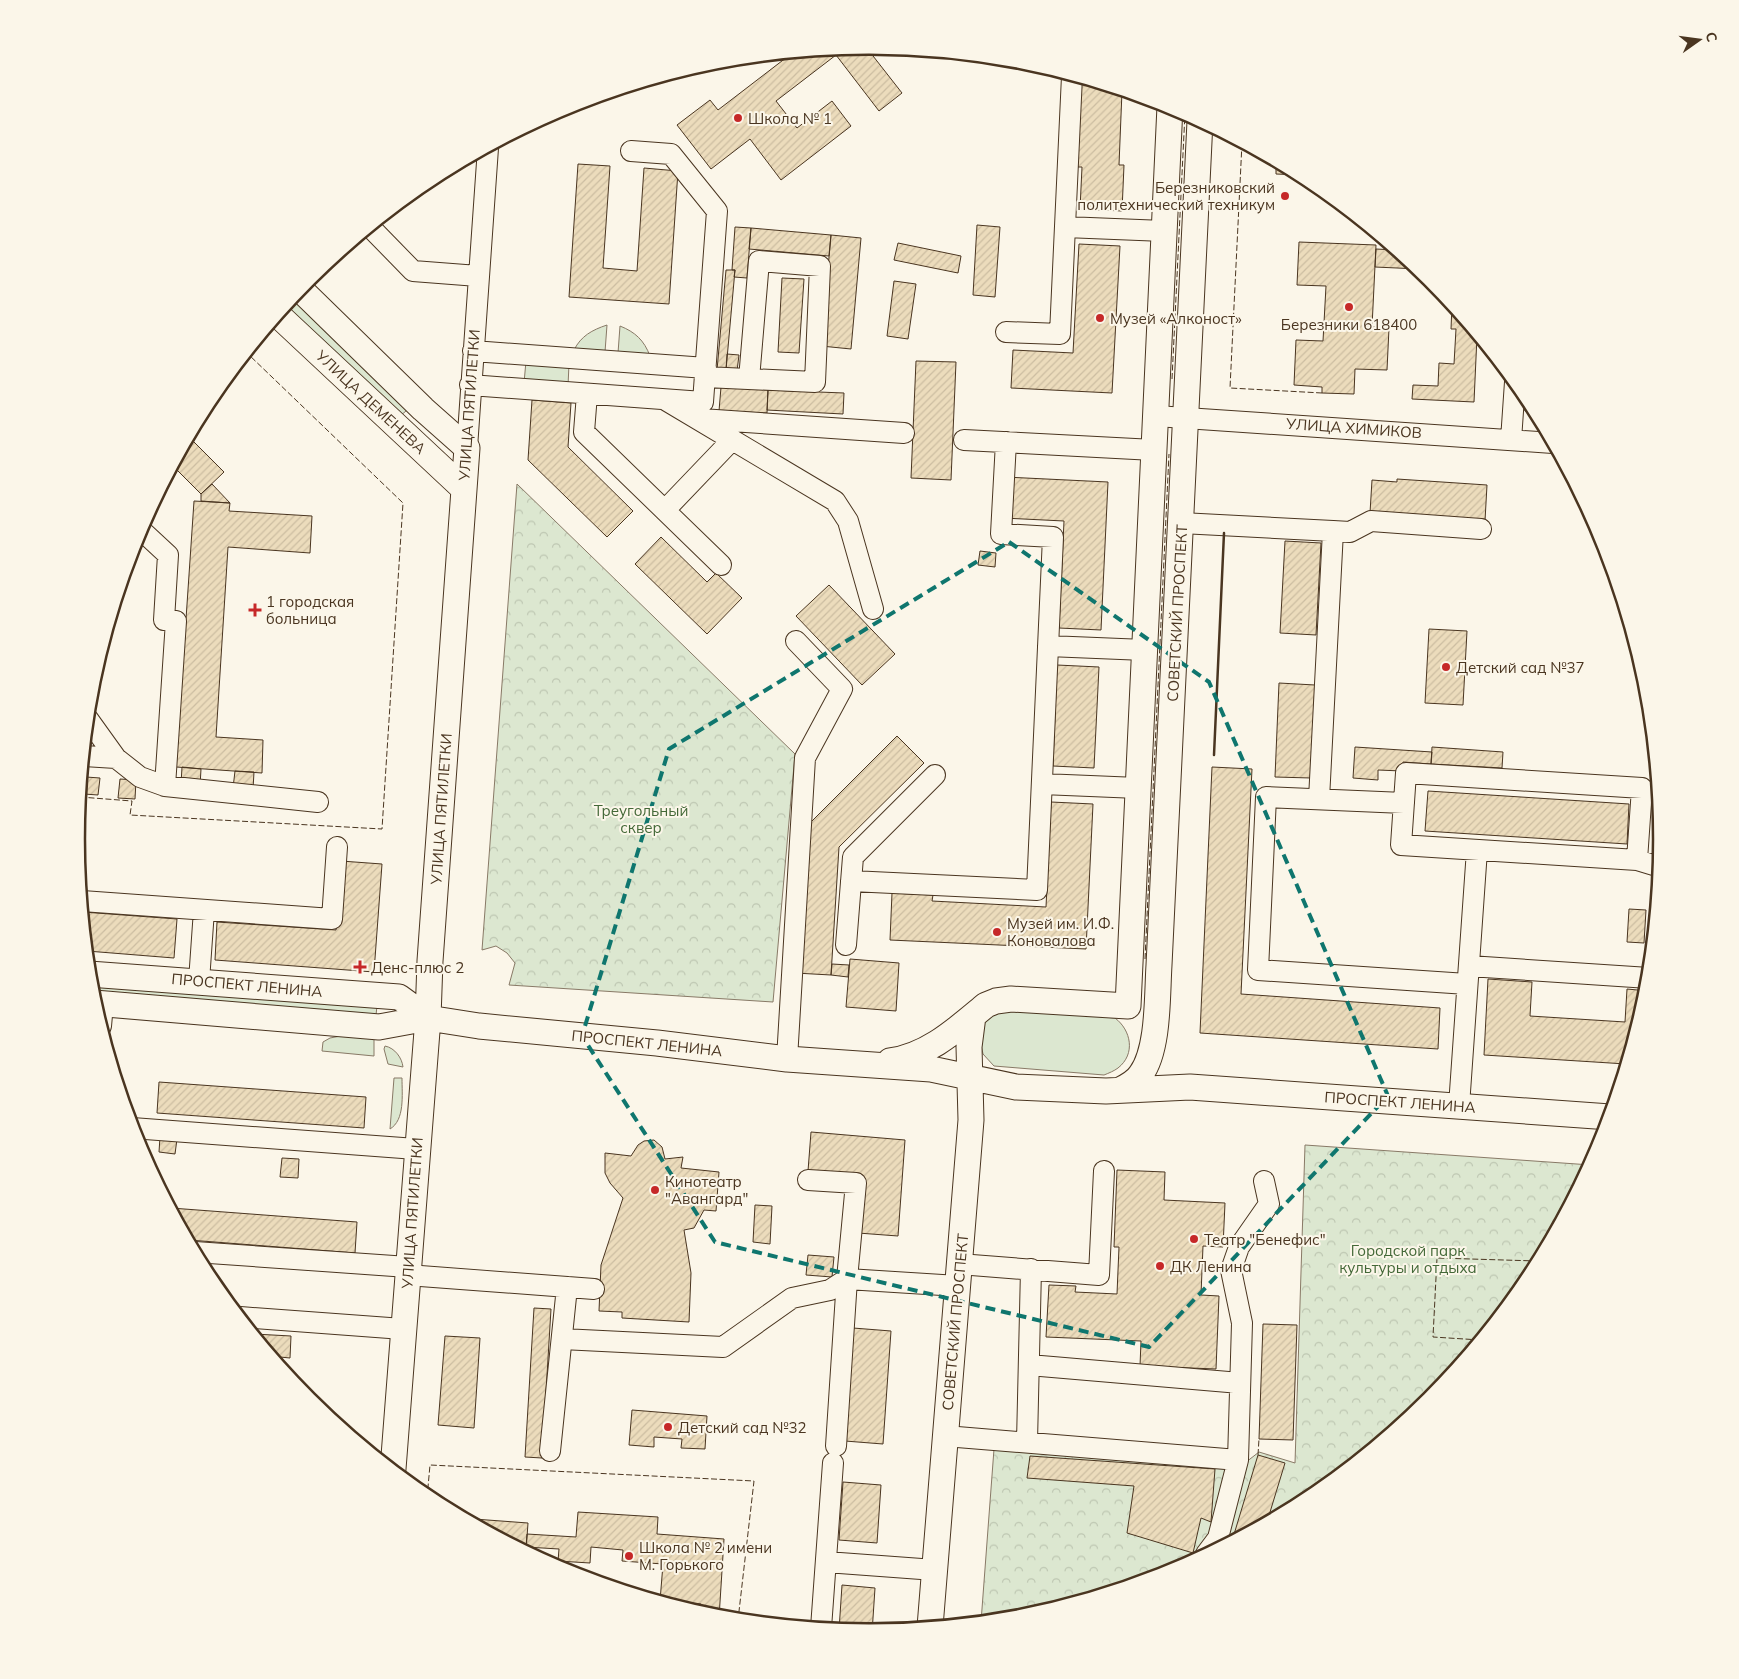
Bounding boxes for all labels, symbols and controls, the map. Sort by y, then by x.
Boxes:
north arrow [1674,15,1724,65]
text: С [1702,30,1722,44]
place label: Школа № 1 [748,109,832,128]
marker: Школа № 1 [732,112,744,124]
place label: Березниковский политехнический техникум [1077,178,1275,214]
marker: Березниковский политехнический техникум [1279,190,1291,202]
marker: Березники 618400 [1343,301,1355,313]
place label: Музей «Алконост» [1110,309,1242,328]
marker: Музей «Алконост» [1094,312,1106,324]
place label: Березники 618400 [1281,315,1417,334]
street label: УЛИЦА ПЯТИЛЕТКИ [454,329,484,482]
street label: УЛИЦА ДЕМЕНЕВА [311,345,430,458]
street label: УЛИЦА ХИМИКОВ [1284,414,1423,442]
street label: СОВЕТСКИЙ ПРОСПЕКТ [1163,524,1191,702]
place label: 1 городская больница [266,592,354,628]
marker: 1 городская больница [248,603,262,617]
place label: Детский сад №37 [1456,658,1585,677]
marker: Детский сад №37 [1440,661,1452,673]
street label: УЛИЦА ПЯТИЛЕТКИ [426,733,456,886]
park label: Треугольный сквер [594,801,688,837]
place label: Музей им. И.Ф. Коновалова [1007,914,1114,950]
marker: Музей им. И.Ф. Коновалова [991,926,1003,938]
place label: Денс-плюс 2 [371,958,464,977]
marker: Денс-плюс 2 [353,960,367,974]
street label: ПРОСПЕКТ ЛЕНИНА [171,969,323,1001]
street label: ПРОСПЕКТ ЛЕНИНА [571,1026,723,1060]
street label: ПРОСПЕКТ ЛЕНИНА [1324,1087,1476,1117]
street label: УЛИЦА ПЯТИЛЕТКИ [397,1137,427,1290]
place label: Кинотеатр "Авангард" [665,1172,748,1208]
marker: Кинотеатр "Авангард" [649,1184,661,1196]
place label: Театр "Бенефис" [1204,1230,1326,1249]
street label: СОВЕТСКИЙ ПРОСПЕКТ [938,1233,972,1411]
marker: Театр "Бенефис" [1188,1233,1200,1245]
park label: Городской парк культуры и отдыха [1339,1241,1477,1277]
place label: ДК Ленина [1170,1257,1252,1276]
marker: ДК Ленина [1154,1260,1166,1272]
place label: Детский сад №32 [678,1418,807,1437]
marker: Детский сад №32 [662,1421,674,1433]
place label: Школа № 2 имени М. Горького [639,1538,772,1574]
marker: Школа № 2 имени М. Горького [623,1550,635,1562]

